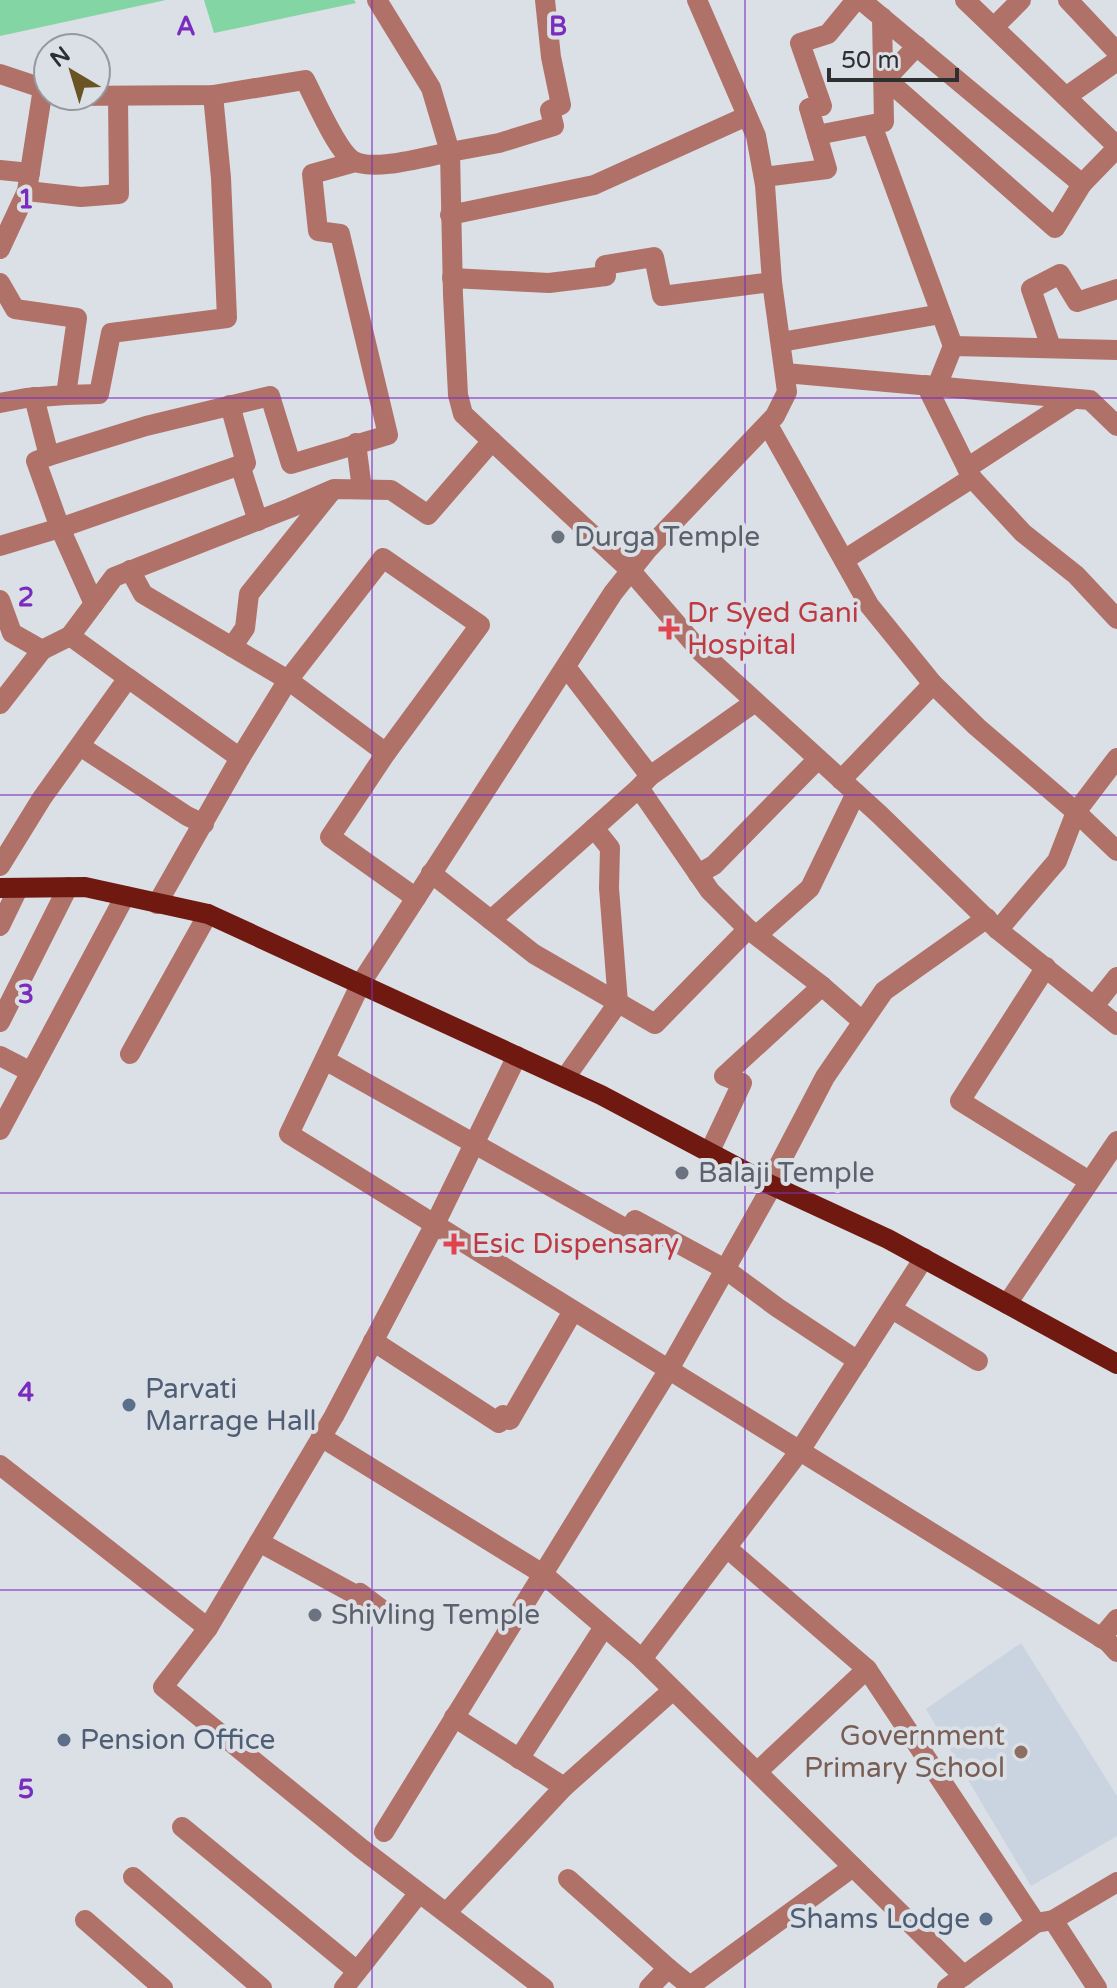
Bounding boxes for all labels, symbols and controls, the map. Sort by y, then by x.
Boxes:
text: A [176,11,196,42]
text: B [549,11,567,42]
north arrow [32,32,112,112]
scale bar [829,32,957,82]
text: N [45,41,75,73]
text: 50 m [841,46,899,75]
text: 1 [18,184,34,215]
place label: Durga Temple [574,520,760,554]
marker: Durga Temple [549,528,567,546]
text: 2 [18,582,34,613]
place label: Dr Syed Gani Hospital [687,596,859,662]
marker: Dr Syed Gani Hospital [658,618,680,640]
text: 3 [18,979,34,1010]
place label: Balaji Temple [698,1156,875,1190]
marker: Balaji Temple [673,1164,691,1182]
place label: Esic Dispensary [472,1227,679,1261]
marker: Esic Dispensary [443,1233,465,1255]
place label: Parvati Marrage Hall [145,1372,317,1438]
text: 4 [18,1377,34,1408]
marker: Parvati Marrage Hall [120,1396,138,1414]
place label: Shivling Temple [331,1598,540,1632]
marker: Shivling Temple [306,1606,324,1624]
place label: Government Primary School [804,1719,1005,1785]
place label: Pension Office [80,1723,275,1757]
marker: Pension Office [55,1731,73,1749]
marker: Government Primary School [1012,1743,1030,1761]
text: 5 [18,1774,34,1805]
place label: Shams Lodge [789,1902,970,1936]
marker: Shams Lodge [977,1910,995,1928]

